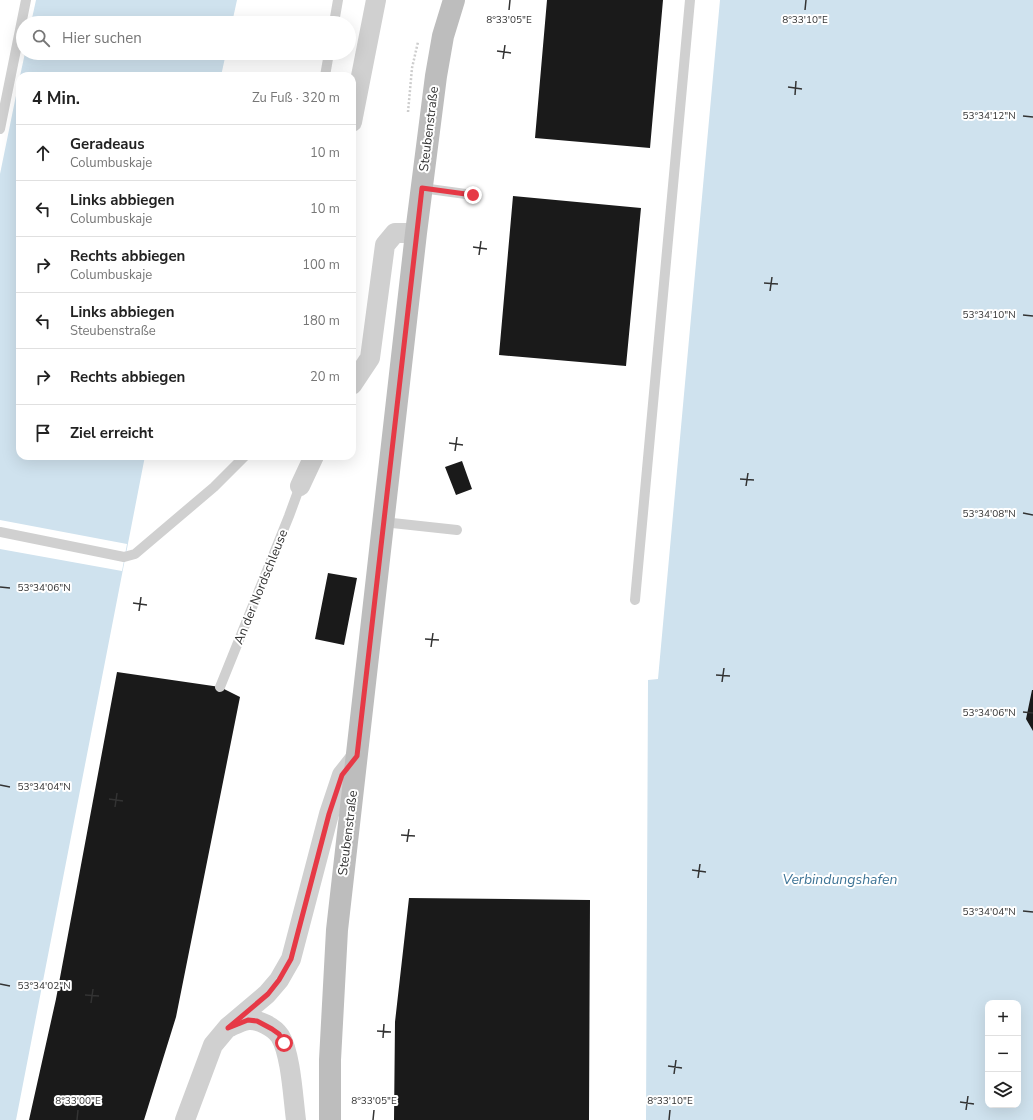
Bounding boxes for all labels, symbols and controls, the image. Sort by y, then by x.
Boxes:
text: 8°33'05"E [486,13,532,27]
text: 8°33'10"E [782,13,828,27]
search box [16,16,356,60]
icon: search [30,27,52,49]
text: Hier suchen [62,28,142,48]
street label: Steubenstraße [415,85,443,173]
text: 4 Min. [32,87,80,110]
text: Zu Fuß · 320 m [252,89,340,107]
text: 53°34'12"N [962,109,1016,123]
text: Geradeaus [70,134,145,154]
icon: ahead [32,142,54,164]
text: 10 m [310,144,340,162]
text: Columbuskaje [70,154,152,172]
route end [464,186,482,204]
text: Links abbiegen [70,190,174,210]
icon: left [32,198,54,220]
text: 10 m [310,200,340,218]
text: Columbuskaje [70,210,152,228]
text: Rechts abbiegen [70,246,185,266]
icon: right [32,254,54,276]
text: 100 m [302,256,340,274]
text: Columbuskaje [70,266,152,284]
text: Links abbiegen [70,302,174,322]
text: 53°34'10"N [962,308,1016,322]
icon: left [32,310,54,332]
text: 180 m [302,312,340,330]
text: Steubenstraße [70,322,156,340]
icon: right [32,366,54,388]
text: Rechts abbiegen [70,367,185,387]
text: 20 m [310,368,340,386]
icon: arrive [32,422,54,444]
text: Ziel erreicht [70,423,153,443]
text: 53°34'08"N [962,507,1016,521]
street label: An der Nordschleuse [230,527,292,647]
text: 53°34'06"N [17,581,71,595]
text: 53°34'06"N [962,706,1016,720]
text: 53°34'04"N [17,780,71,794]
street label: Steubenstraße [334,789,362,877]
water label: Verbindungshafen [783,870,897,889]
text: 53°34'04"N [962,905,1016,919]
text: 53°34'02"N [17,979,71,993]
map controls [985,1000,1021,1108]
button: + [985,1000,1021,1036]
route start [275,1034,293,1052]
button: − [985,1036,1021,1072]
button: layers [985,1072,1021,1108]
text: 8°33'00"E [55,1094,101,1108]
text: 8°33'05"E [351,1094,397,1108]
text: 8°33'10"E [647,1094,693,1108]

